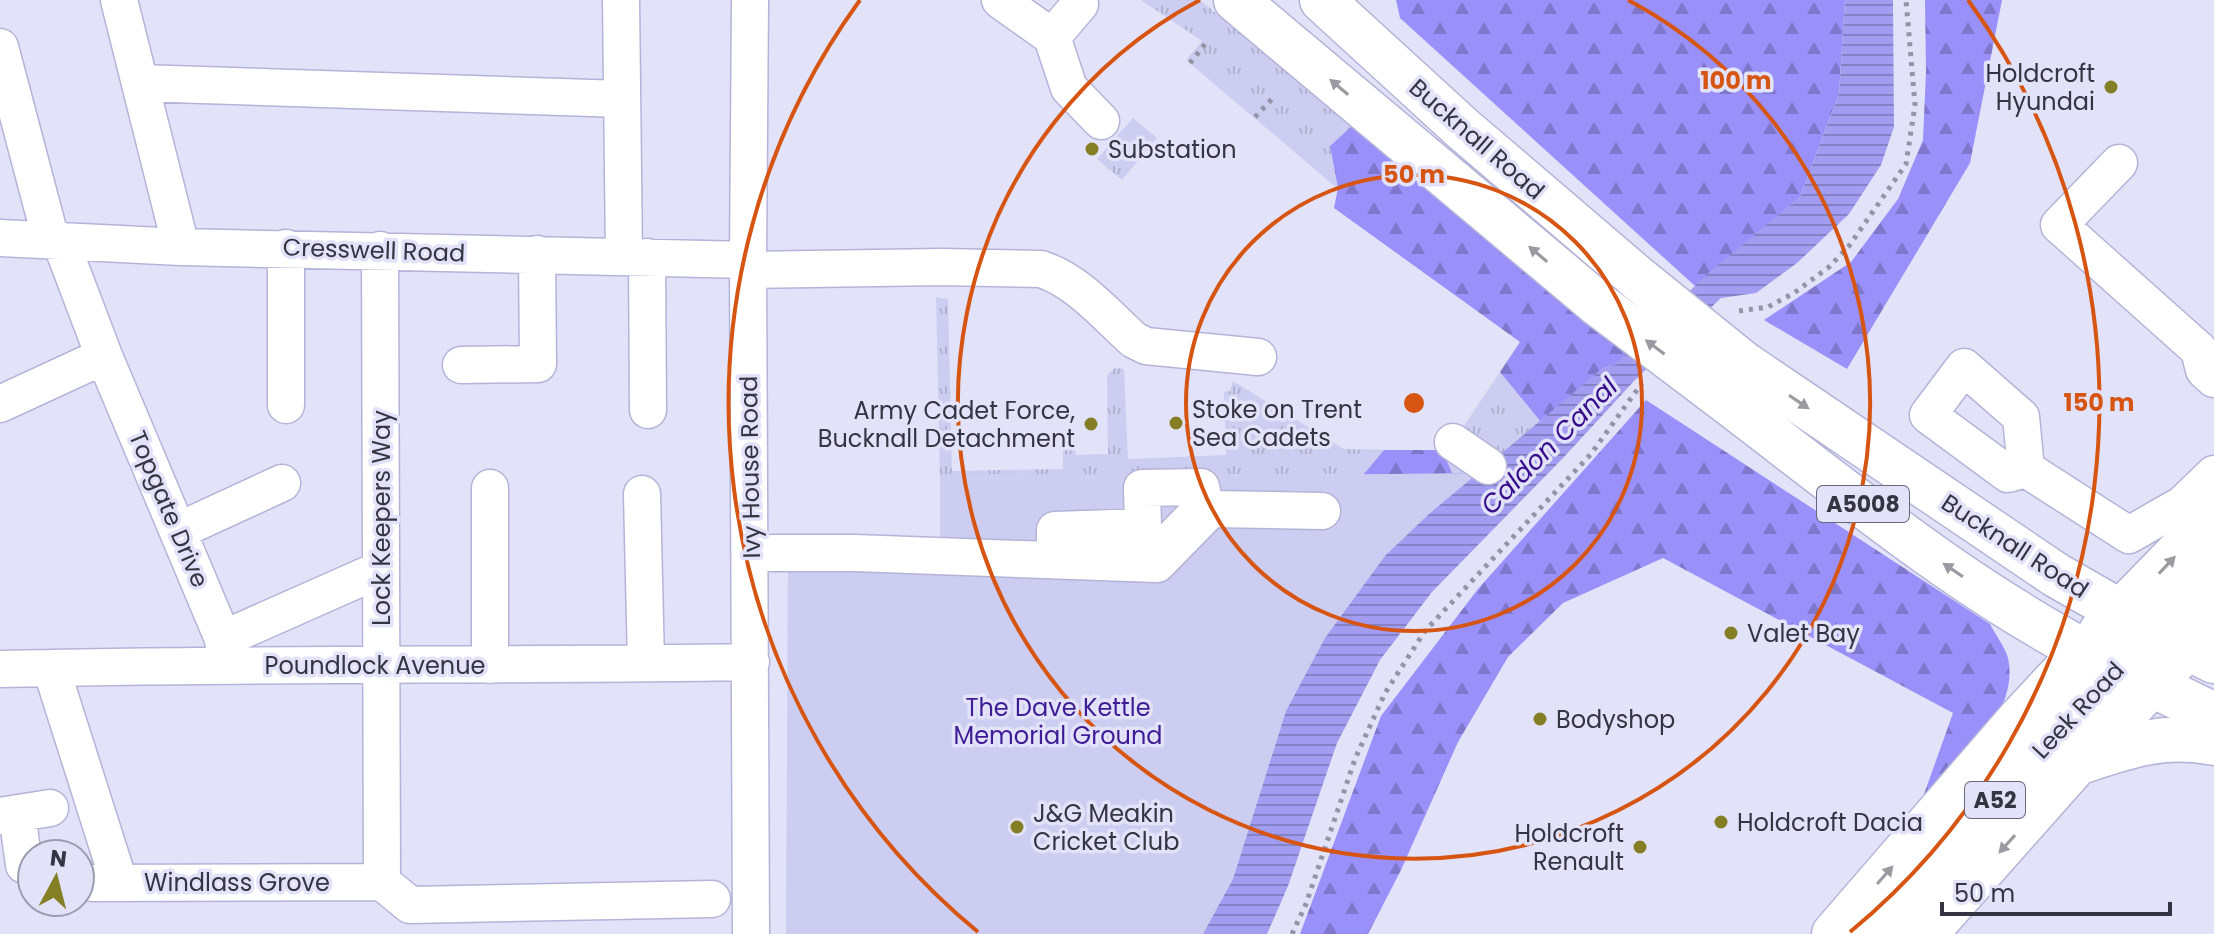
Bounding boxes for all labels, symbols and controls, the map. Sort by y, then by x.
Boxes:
place label: Holdcroft Hyundai [1985,57,2095,118]
text: 100 m [1701,64,1771,97]
street label: Bucknall Road [1402,71,1552,207]
marker: Holdcroft Hyundai [2102,78,2120,96]
one-way arrow [1329,79,1349,96]
place label: Substation [1108,133,1237,166]
marker: Substation [1083,140,1101,158]
text: 50 m [1383,158,1445,191]
street label: Cresswell Road [282,230,466,270]
one-way arrow [1528,246,1548,263]
one-way arrow [1644,339,1666,355]
water label: Caldon Canal [1472,369,1626,523]
street label: Ivy House Road [732,375,768,559]
text: 150 m [2064,386,2134,419]
centre of rings [1400,389,1428,417]
place label: Stoke on Trent Sea Cadets [1192,393,1362,454]
place label: Army Cadet Force, Bucknall Detachment [818,394,1075,455]
one-way arrow [1789,394,1810,409]
street label: Lock Keepers Way [365,410,398,626]
marker: Stoke on Trent Sea Cadets [1167,414,1185,432]
marker: Army Cadet Force, Bucknall Detachment [1082,415,1100,433]
street label: Topgate Drive [121,426,217,592]
road number: A5008 [1817,486,1909,522]
street label: Bucknall Road [1935,486,2095,606]
one-way arrow [2158,556,2176,575]
one-way arrow [1943,563,1964,578]
place label: Valet Bay [1747,617,1860,650]
marker: Valet Bay [1722,624,1740,642]
street label: Poundlock Avenue [265,649,485,682]
street label: Leek Road [2025,654,2131,766]
park label: The Dave Kettle Memorial Ground [954,691,1162,752]
place label: Bodyshop [1556,703,1675,736]
marker: Bodyshop [1531,710,1549,728]
road number: A52 [1965,782,2025,818]
place label: J&G Meakin Cricket Club [1033,797,1179,858]
place label: Holdcroft Dacia [1737,806,1923,839]
marker: Holdcroft Dacia [1712,813,1730,831]
place label: Holdcroft Renault [1514,817,1624,878]
marker: J&G Meakin Cricket Club [1008,818,1026,836]
one-way arrow [1998,834,2016,853]
north arrow [16,838,96,918]
marker: Holdcroft Renault [1631,838,1649,856]
text: N [48,842,68,875]
one-way arrow [1876,865,1894,885]
street label: Windlass Grove [144,866,330,899]
scale bar [1942,866,2170,916]
text: 50 m [1954,877,2015,910]

